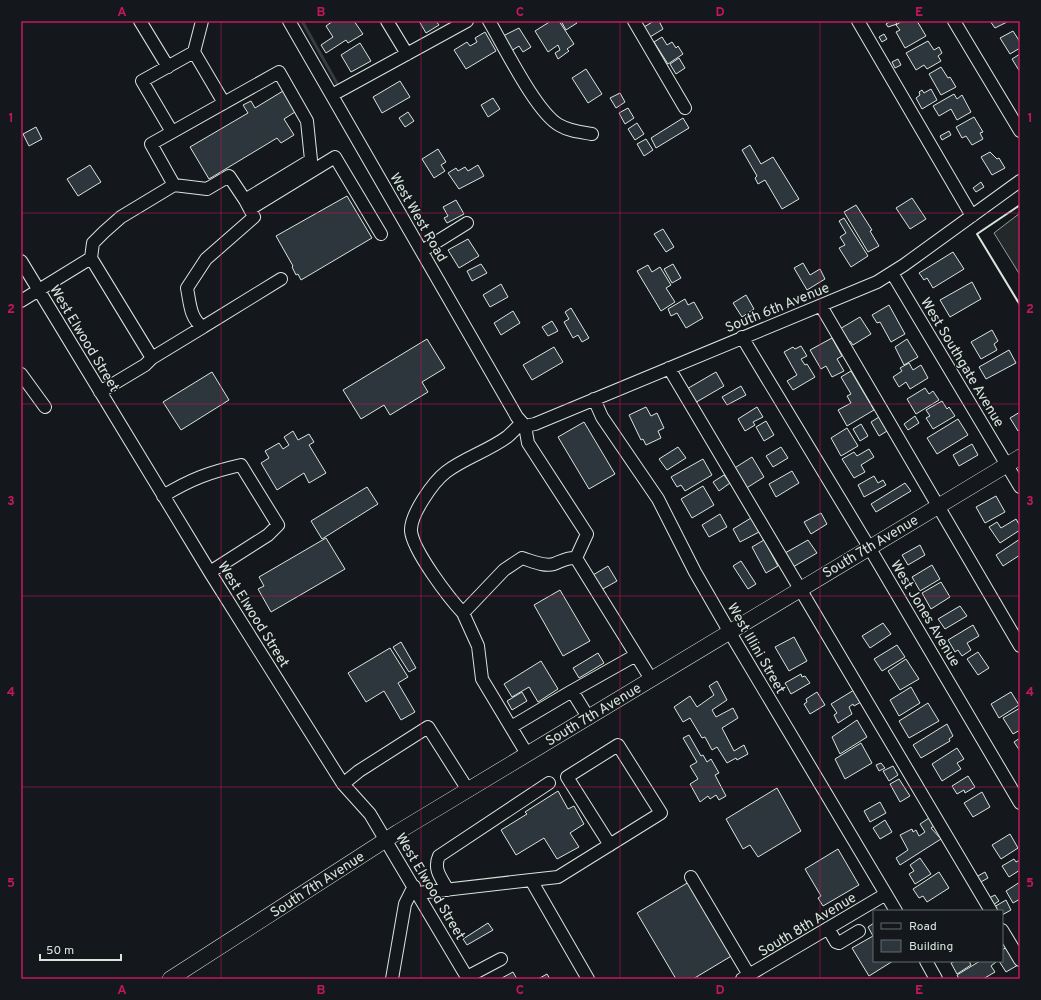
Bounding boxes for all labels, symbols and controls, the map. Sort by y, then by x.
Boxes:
text: A [117,5,127,21]
text: B [317,5,326,21]
text: C [516,5,524,21]
text: D [715,5,725,21]
text: E [915,5,923,21]
text: 1 [8,111,14,127]
text: 1 [1027,111,1033,127]
street label: West West Road [385,170,450,265]
street label: South 6th Avenue [723,280,832,337]
street label: West Elwood Street [45,282,122,395]
street label: West Southgate Avenue [916,295,1007,431]
text: 2 [7,302,15,318]
text: 2 [1026,302,1034,318]
text: 3 [7,494,15,510]
text: 3 [1026,494,1034,510]
street label: South 7th Avenue [820,512,922,583]
street label: West Jones Avenue [886,558,963,670]
street label: West Elwood Street [213,559,292,671]
street label: West Illini Street [723,600,789,697]
street label: South 7th Avenue [543,680,645,751]
text: 4 [7,685,15,701]
text: 4 [1026,685,1034,701]
street label: West Elwood Street [391,830,468,943]
street label: South 7th Avenue [268,849,368,922]
text: 5 [7,876,15,892]
text: 5 [1026,876,1034,892]
street label: South 8th Avenue [756,889,860,961]
legend [873,910,1003,962]
text: Road [909,919,937,935]
scale bar [40,936,121,962]
text: Building [909,939,953,955]
text: 50 m [46,943,74,959]
text: A [117,983,127,999]
text: B [317,983,326,999]
text: C [516,983,524,999]
text: D [715,983,725,999]
text: E [915,983,923,999]

